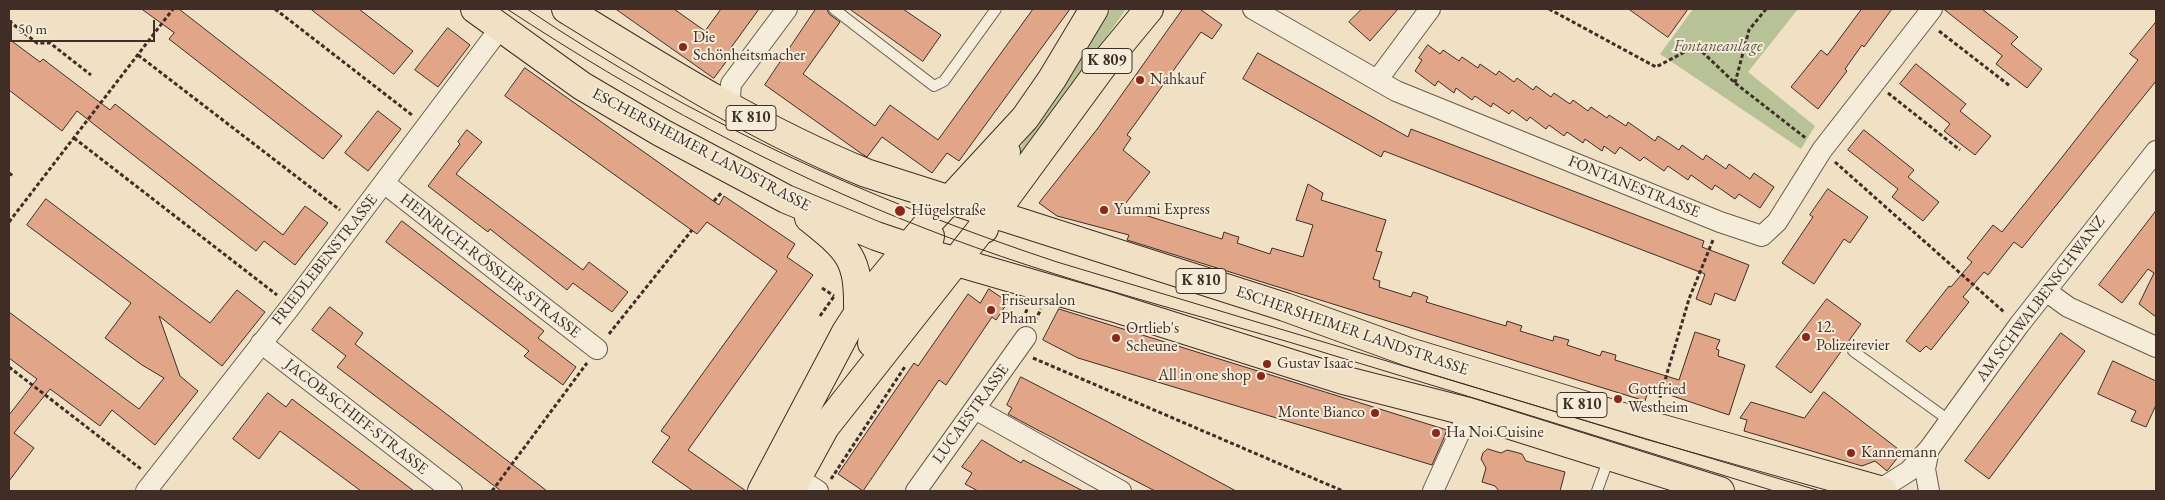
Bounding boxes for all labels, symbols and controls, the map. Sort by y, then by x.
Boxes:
scale bar [12,10,158,42]
text: 50 m [18,19,47,38]
place label: Die Schönheitsmacher [693,28,805,66]
park label: Fontaneanlage [1674,37,1762,57]
marker: Die Schönheitsmacher [677,41,689,53]
road number: K 809 [1082,48,1132,74]
place label: Nahkauf [1150,70,1205,90]
marker: Nahkauf [1134,74,1146,86]
street label: ESCHERSHEIMER LANDSTRASSE [589,84,813,216]
road number: K 810 [726,106,776,130]
street label: FONTANESTRASSE [1565,152,1703,222]
street label: HEINRICH-RÖSSLER-STRASSE [396,190,584,342]
street label: FRIEDLEBENSTRASSE [268,191,382,329]
place label: Yummi Express [1114,200,1210,220]
place label: Hügelstraße [911,201,986,221]
marker: Hügelstraße [893,204,907,218]
marker: Yummi Express [1098,204,1110,216]
street label: AM SCHWALBENSCHWANZ [1972,212,2110,386]
road number: K 810 [1176,268,1226,294]
street label: ESCHERSHEIMER LANDSTRASSE [1233,282,1471,380]
place label: Friseursalon Pham [1001,291,1075,329]
marker: Friseursalon Pham [985,304,997,316]
place label: 12. Polizeirevier [1816,318,1890,356]
place label: Ortlieb's Scheune [1126,319,1179,357]
marker: 12. Polizeirevier [1800,331,1812,343]
marker: Ortlieb's Scheune [1110,332,1122,344]
place label: Gustav Isaac [1277,354,1353,374]
street label: JACOB-SCHIFF-STRASSE [281,355,431,479]
marker: Gustav Isaac [1261,358,1273,370]
street label: LUCAESTRASSE [929,361,1013,467]
place label: All in one shop [1158,366,1251,386]
marker: All in one shop [1255,370,1267,382]
place label: Gottfried Westheim [1628,380,1688,418]
road number: K 810 [1557,392,1607,418]
marker: Gottfried Westheim [1612,393,1624,405]
place label: Monte Bianco [1278,403,1365,423]
marker: Monte Bianco [1369,407,1381,419]
place label: Ha Noi Cuisine [1446,423,1544,443]
marker: Ha Noi Cuisine [1430,427,1442,439]
place label: Kannemann [1861,443,1937,463]
marker: Kannemann [1845,447,1857,459]

